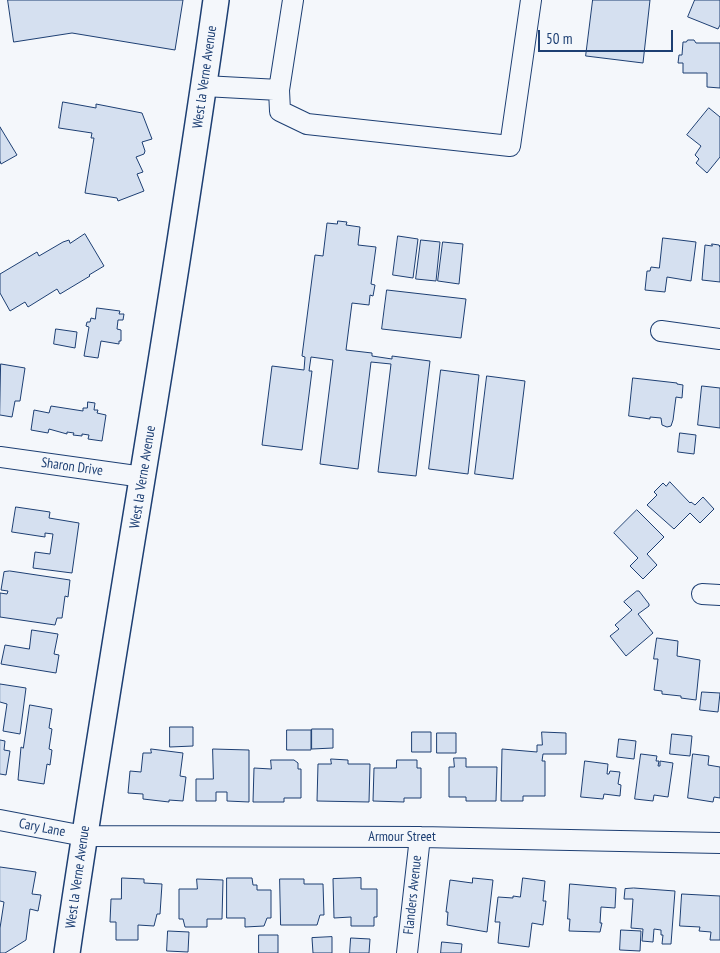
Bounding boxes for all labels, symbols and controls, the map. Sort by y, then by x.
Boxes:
scale bar [540,20,675,52]
street label: West la Verne Avenue [189,24,221,130]
text: 50 m [546,29,572,48]
street label: West la Verne Avenue [127,424,159,530]
street label: Sharon Drive [40,454,104,480]
street label: Cary Lane [17,815,67,841]
street label: West la Verne Avenue [62,824,94,930]
street label: Armour Street [368,829,436,845]
street label: Flanders Avenue [400,855,426,935]

